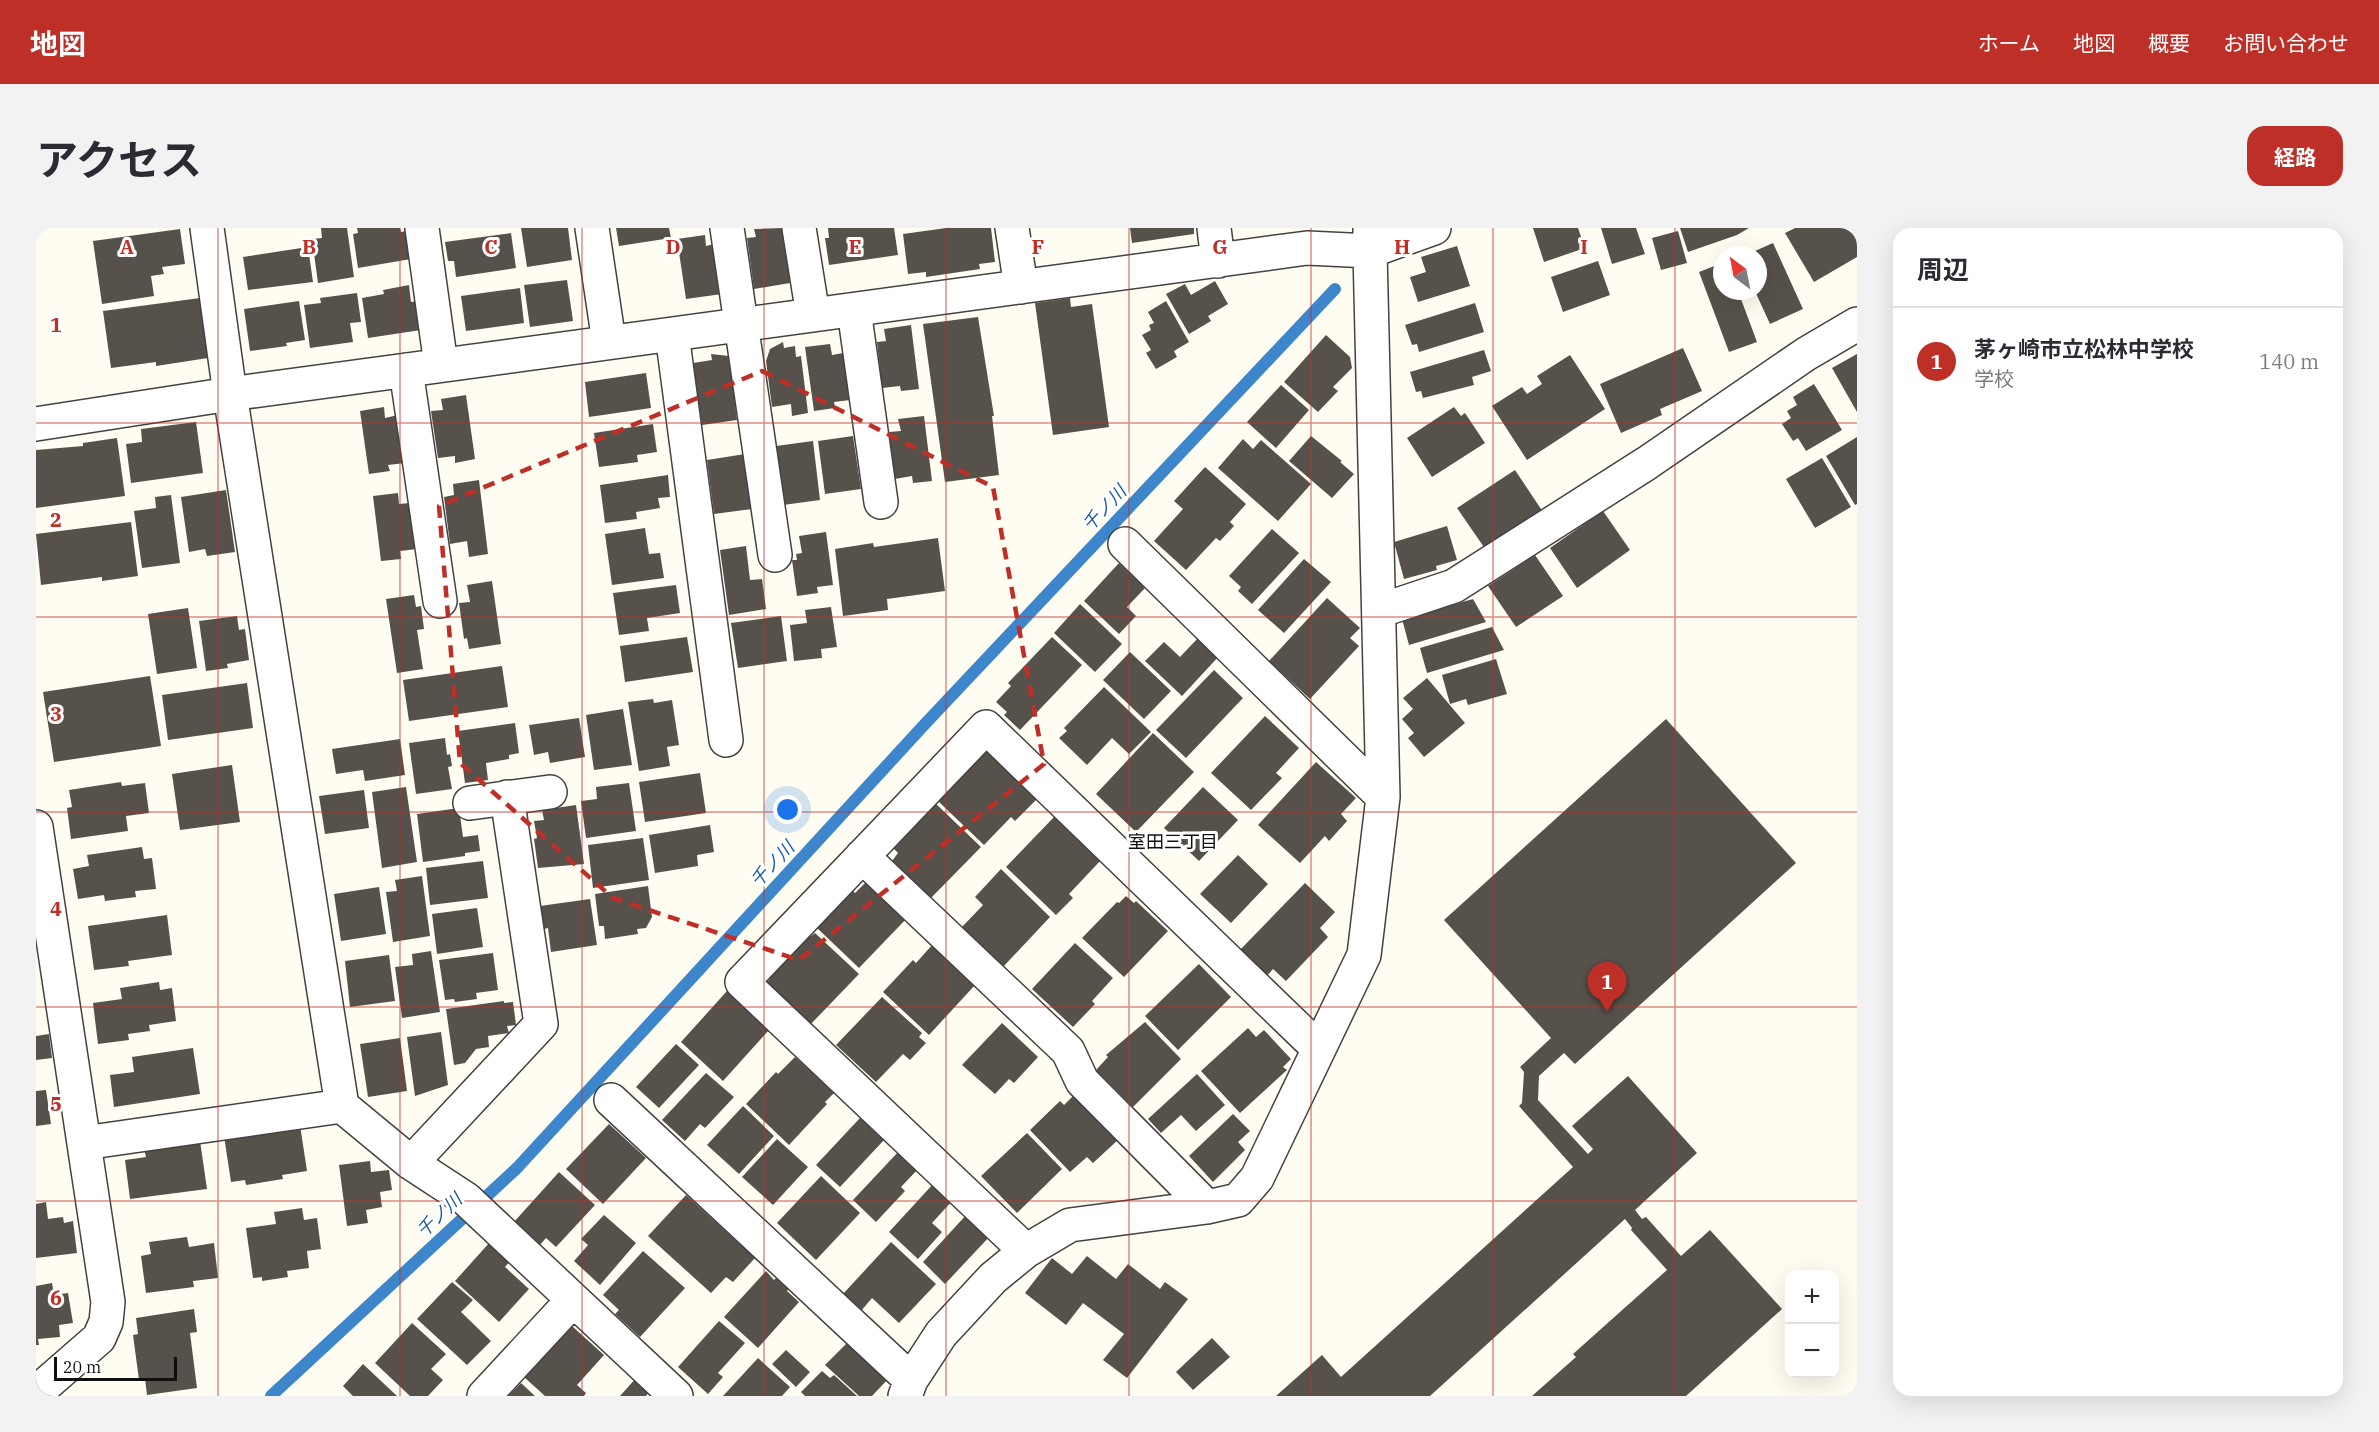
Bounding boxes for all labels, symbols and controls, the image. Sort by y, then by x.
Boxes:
text: 地図 [30,25,86,62]
text: ホーム [1978,29,2040,57]
text: 地図 [2073,29,2115,57]
text: 概要 [2148,29,2190,57]
text: お問い合わせ [2223,29,2349,57]
button: 経路 [2247,126,2343,186]
text: アクセス [36,132,202,187]
text: A [120,233,134,260]
text: B [302,233,316,260]
text: C [484,233,498,260]
text: D [665,233,681,260]
text: E [848,233,862,260]
text: F [1032,233,1044,260]
text: G [1212,233,1228,260]
text: H [1394,233,1410,260]
text: I [1580,233,1588,260]
north arrow [1713,246,1767,300]
text: 周辺 [1917,252,1969,286]
text: 1 [50,311,62,338]
text: 茅ヶ崎市立松林中学校 [1974,334,2194,363]
text: 1 [1931,348,1943,375]
text: 140 m [2259,348,2319,375]
text: 学校 [1974,365,2014,392]
water label: 千ノ川 [1077,479,1132,536]
text: 2 [50,506,62,533]
text: 3 [50,700,62,727]
your location [773,795,802,824]
district label: 室田三丁目 [1128,830,1218,853]
water label: 千ノ川 [745,835,800,892]
text: 4 [50,895,62,922]
pin: 1 [1588,962,1626,1012]
text: 5 [50,1090,62,1117]
water label: 千ノ川 [411,1187,468,1242]
map controls [1785,1270,1839,1378]
button: + [1785,1270,1839,1324]
text: 6 [50,1284,62,1311]
button: − [1785,1324,1839,1378]
scale bar [54,1354,177,1382]
text: 20 m [63,1357,101,1377]

